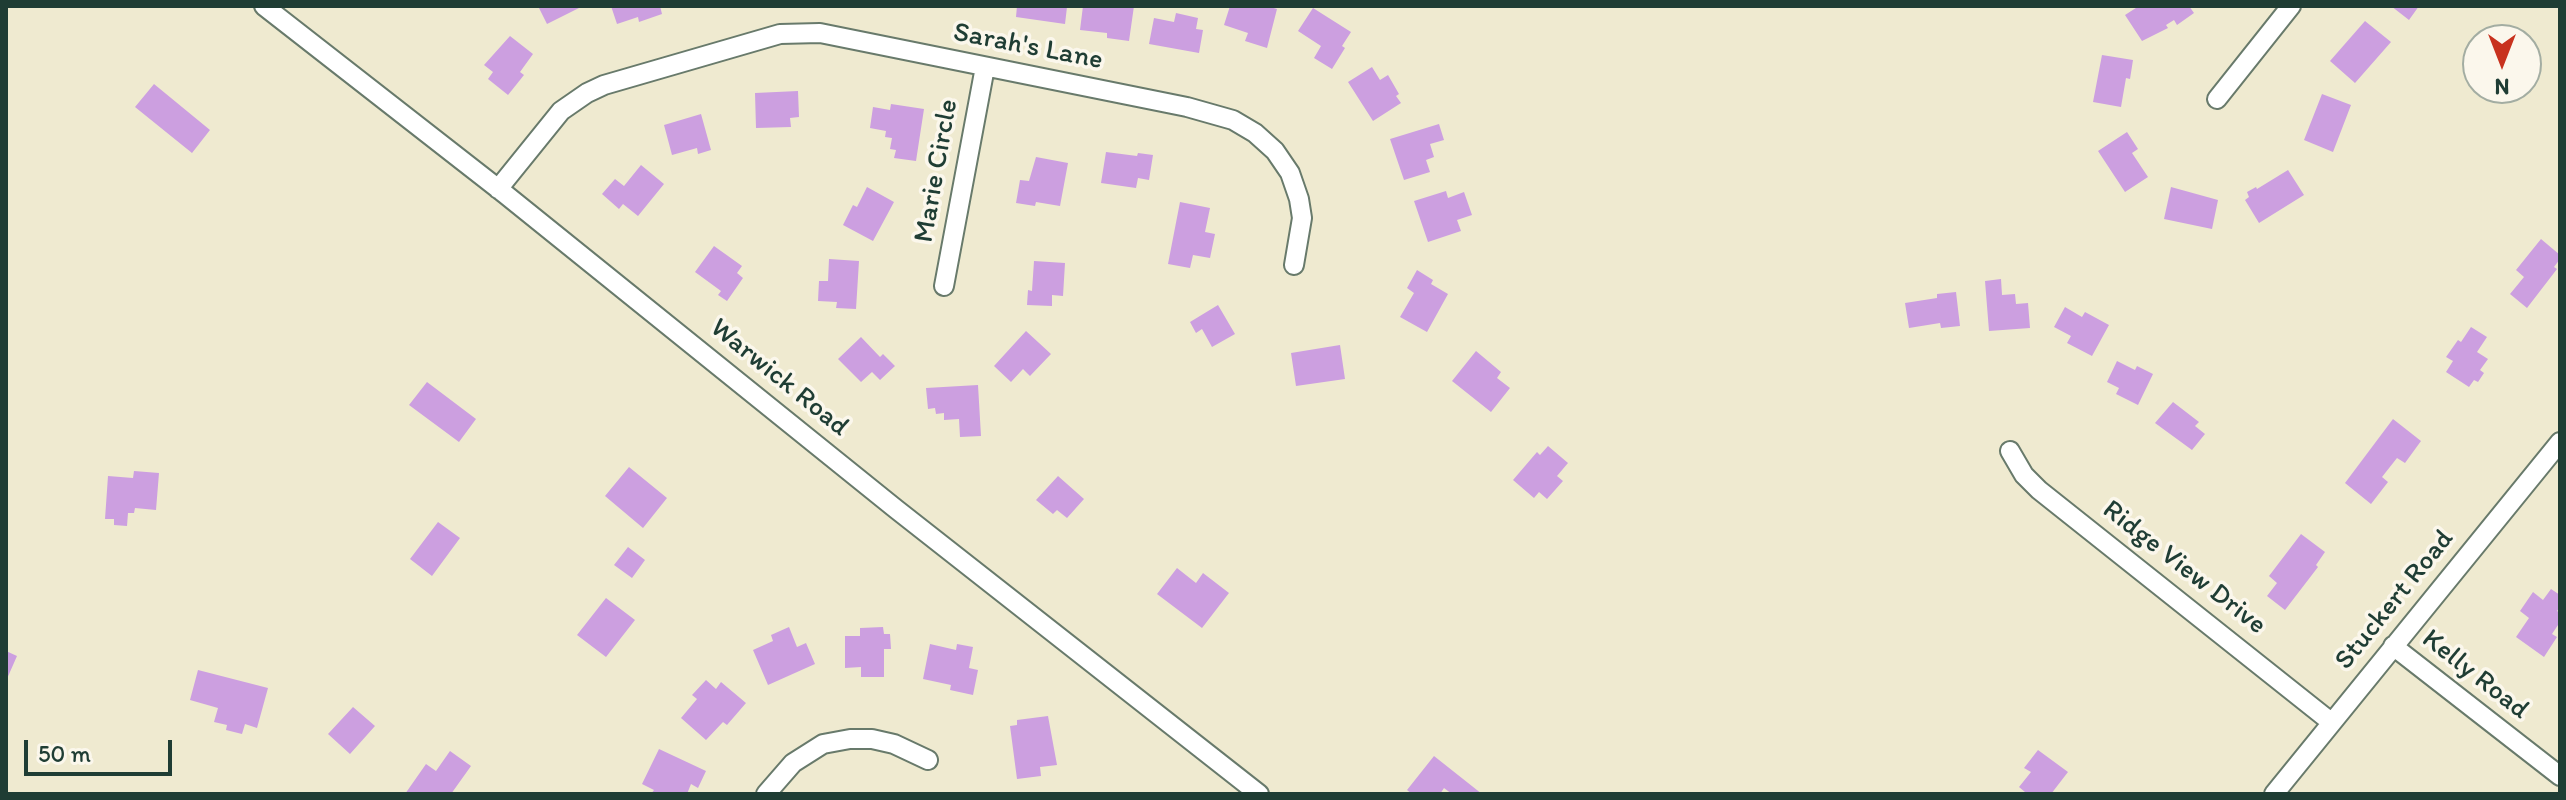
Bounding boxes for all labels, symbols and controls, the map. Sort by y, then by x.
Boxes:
street label: Sarah's Lane [950,16,1106,78]
north arrow [2462,24,2542,104]
text: N [2495,73,2509,100]
street label: Marie Circle [908,97,966,245]
street label: Warwick Road [703,312,855,444]
street label: Ridge View Drive [2095,494,2273,642]
street label: Stuckert Road [2328,523,2462,677]
street label: Kelly Road [2415,623,2535,727]
scale bar [28,724,176,774]
text: 50 m [38,739,91,768]

